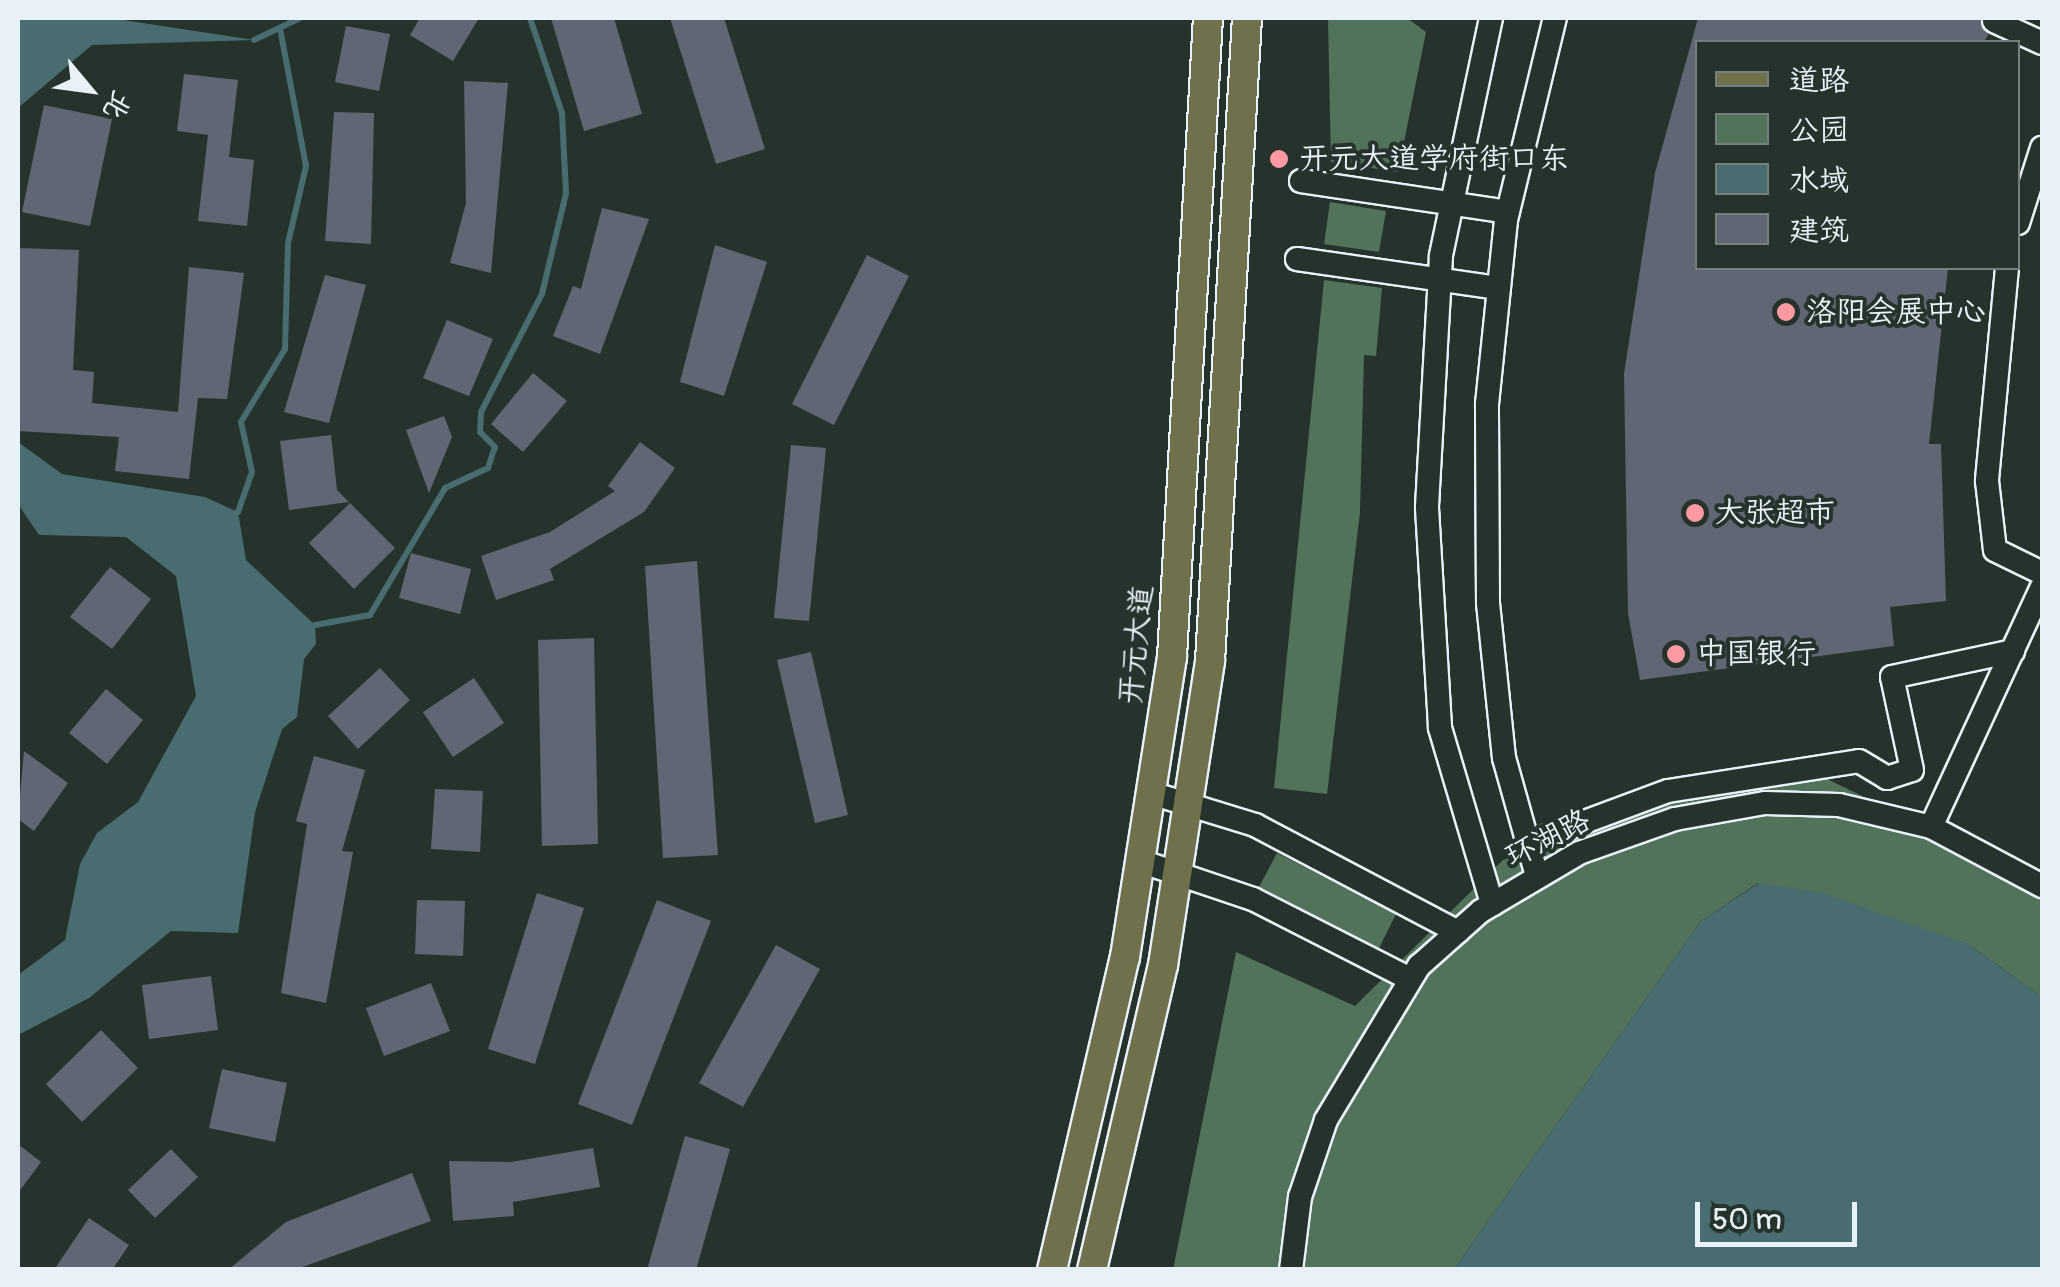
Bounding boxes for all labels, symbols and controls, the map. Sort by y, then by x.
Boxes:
north arrow [40,40,140,140]
legend [1695,40,2020,270]
text: 道路 [1789,62,1849,99]
text: 北 [95,84,139,126]
text: 公园 [1789,112,1849,149]
place label: 开元大道学府街口东 [1299,141,1569,177]
marker: 开元大道学府街口东 [1268,148,1290,170]
text: 水域 [1789,162,1849,199]
text: 建筑 [1789,212,1849,249]
place label: 洛阳会展中心 [1806,294,1986,330]
marker: 洛阳会展中心 [1775,301,1797,323]
place label: 大张超市 [1715,495,1835,531]
marker: 大张超市 [1684,502,1706,524]
street label: 开元大道 [1113,583,1161,707]
place label: 中国银行 [1696,636,1816,672]
marker: 中国银行 [1665,643,1687,665]
street label: 环湖路 [1500,803,1596,875]
scale bar [1700,1182,1862,1244]
text: 50 m [1712,1201,1782,1238]

